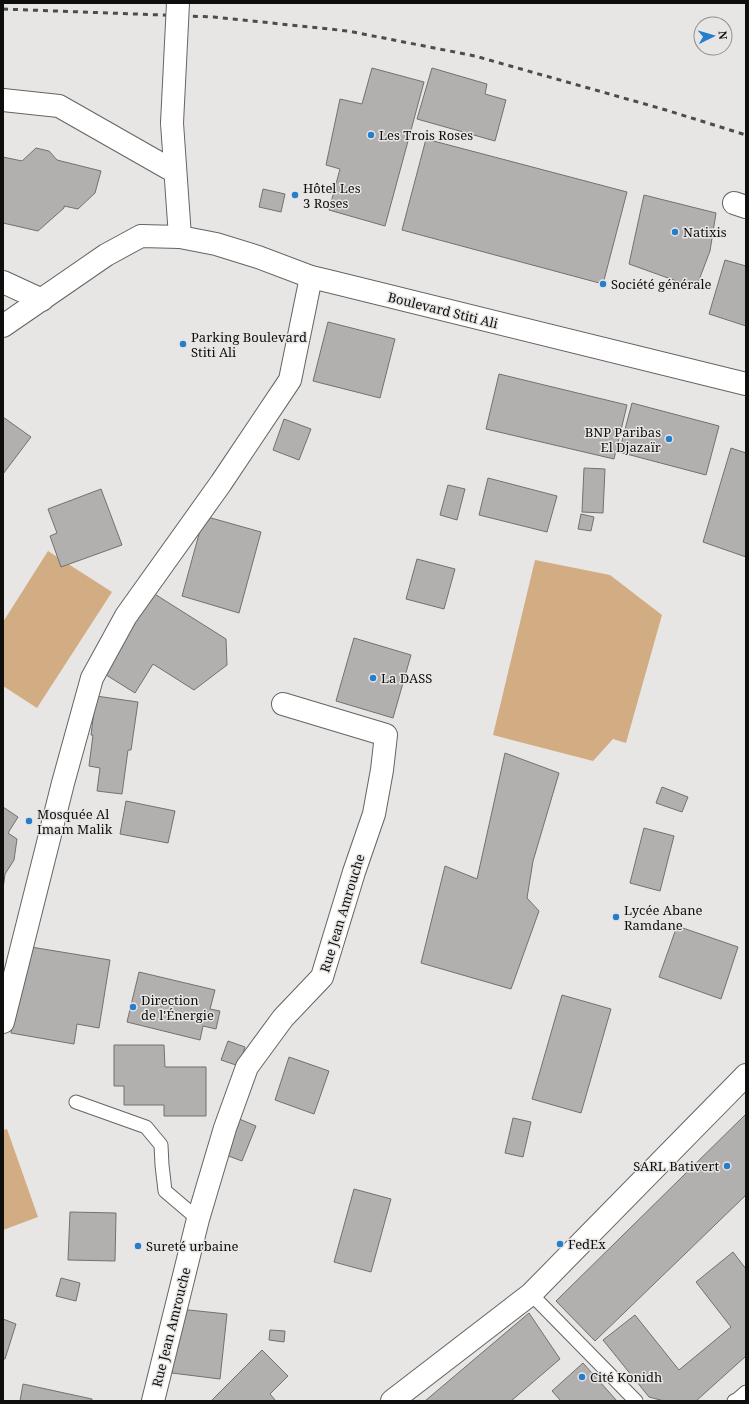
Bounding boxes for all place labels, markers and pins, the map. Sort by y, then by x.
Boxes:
place label: Les Trois Roses [379,126,473,144]
marker: Les Trois Roses [366,130,376,140]
place label: Hôtel Les 3 Roses [303,179,361,212]
marker: Hôtel Les 3 Roses [290,190,300,200]
place label: Natixis [683,223,727,241]
marker: Natixis [670,227,680,237]
place label: Société générale [611,275,711,293]
marker: Société générale [598,279,608,289]
place label: Parking Boulevard Stiti Ali [191,328,307,361]
marker: Parking Boulevard Stiti Ali [178,339,188,349]
place label: BNP Paribas El Djazaïr [585,423,661,456]
marker: BNP Paribas El Djazaïr [664,434,674,444]
place label: La DASS [381,669,432,687]
marker: La DASS [368,673,378,683]
place label: Mosquée Al Imam Malik [37,805,113,838]
marker: Mosquée Al Imam Malik [24,816,34,826]
place label: Lycée Abane Ramdane [624,901,703,934]
marker: Lycée Abane Ramdane [611,912,621,922]
place label: Direction de l'Énergie [141,991,214,1024]
marker: Direction de l'Énergie [128,1002,138,1012]
place label: SARL Bativert [633,1157,719,1175]
marker: SARL Bativert [722,1161,732,1171]
place label: FedEx [568,1235,606,1253]
place label: Sureté urbaine [146,1237,239,1255]
marker: FedEx [555,1239,565,1249]
marker: Sureté urbaine [133,1241,143,1251]
place label: Cité Konidh [590,1368,662,1386]
marker: Cité Konidh [577,1372,587,1382]

